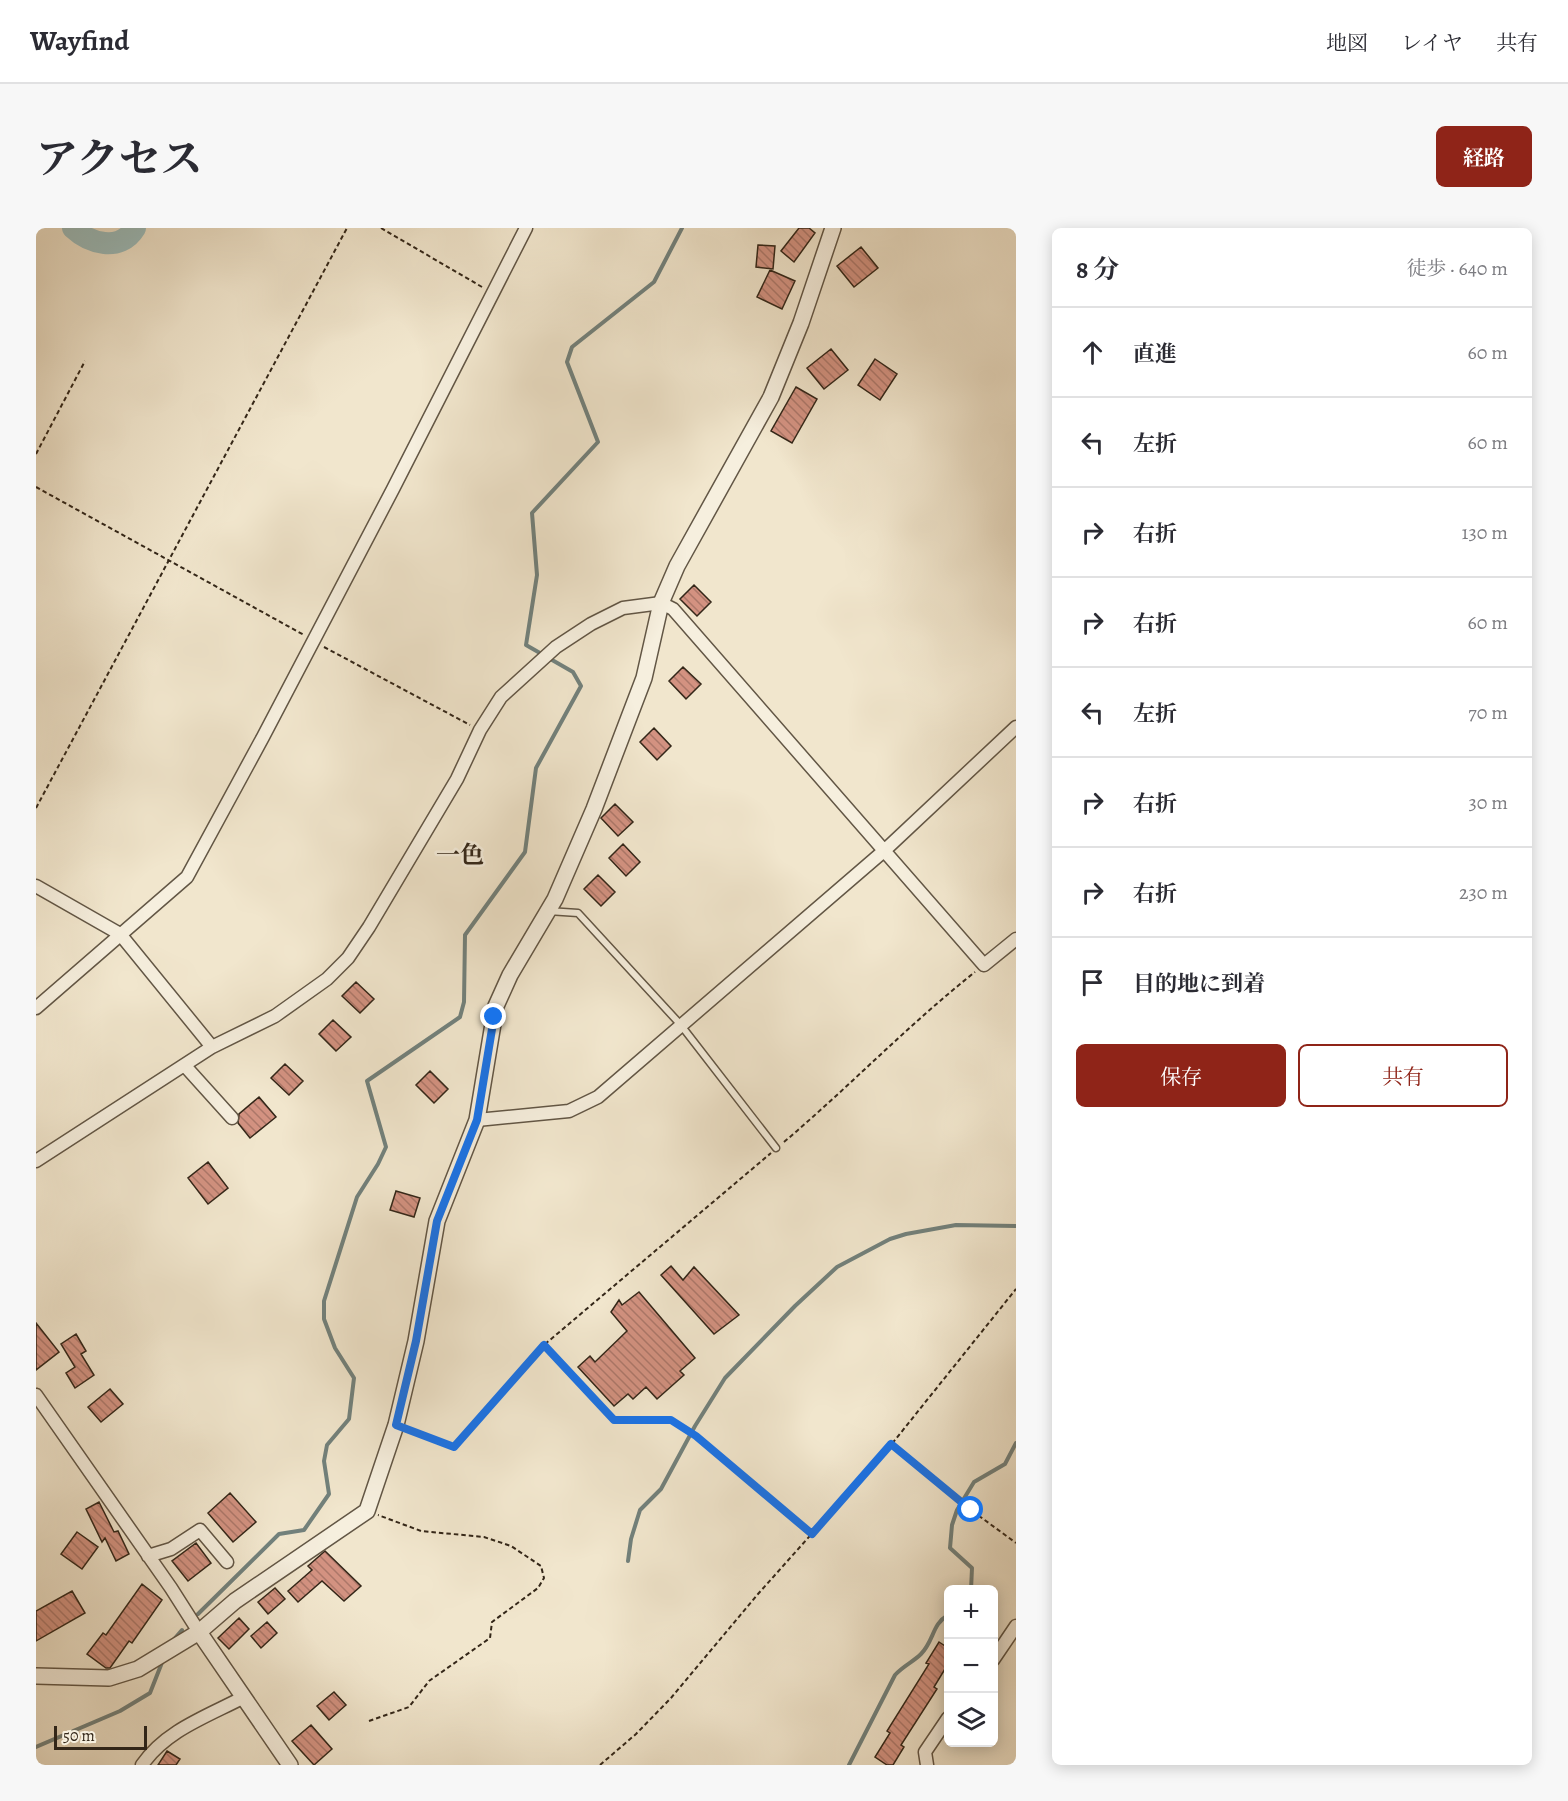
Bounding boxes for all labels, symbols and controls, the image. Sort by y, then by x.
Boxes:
text: Wayfind [30,22,129,60]
text: 地図 [1326,29,1368,57]
text: レイヤ [1401,29,1463,57]
text: 共有 [1496,29,1538,57]
button: 経路 [1436,126,1532,187]
text: アクセス [36,130,203,187]
text: 8 分 [1076,252,1119,287]
text: 徒歩 · 640 m [1407,255,1508,282]
icon: ahead [1076,336,1109,369]
text: 直進 [1133,339,1177,369]
text: 60 m [1468,339,1508,366]
icon: left [1076,426,1109,459]
text: 左折 [1133,429,1177,459]
text: 60 m [1468,429,1508,456]
icon: right [1076,516,1109,549]
text: 右折 [1133,519,1177,549]
text: 130 m [1462,519,1508,546]
icon: right [1076,606,1109,639]
text: 右折 [1133,609,1177,639]
text: 60 m [1468,609,1508,636]
icon: left [1076,696,1109,729]
text: 左折 [1133,699,1177,729]
text: 70 m [1468,699,1508,726]
icon: right [1076,786,1109,819]
text: 右折 [1133,789,1177,819]
text: 30 m [1468,789,1508,816]
district label: 一色 [436,839,484,871]
icon: right [1076,876,1109,909]
text: 右折 [1133,879,1177,909]
text: 230 m [1459,879,1508,906]
icon: arrive [1076,966,1109,999]
text: 目的地に到着 [1133,969,1265,999]
route end [480,1003,506,1029]
button: 保存 [1076,1044,1286,1107]
button: 共有 [1298,1044,1508,1107]
route start [957,1496,983,1522]
map controls [944,1585,998,1747]
button: + [944,1585,998,1639]
button: − [944,1639,998,1693]
button: layers [944,1693,998,1747]
scale bar [54,1723,147,1750]
text: 50 m [63,1725,95,1747]

